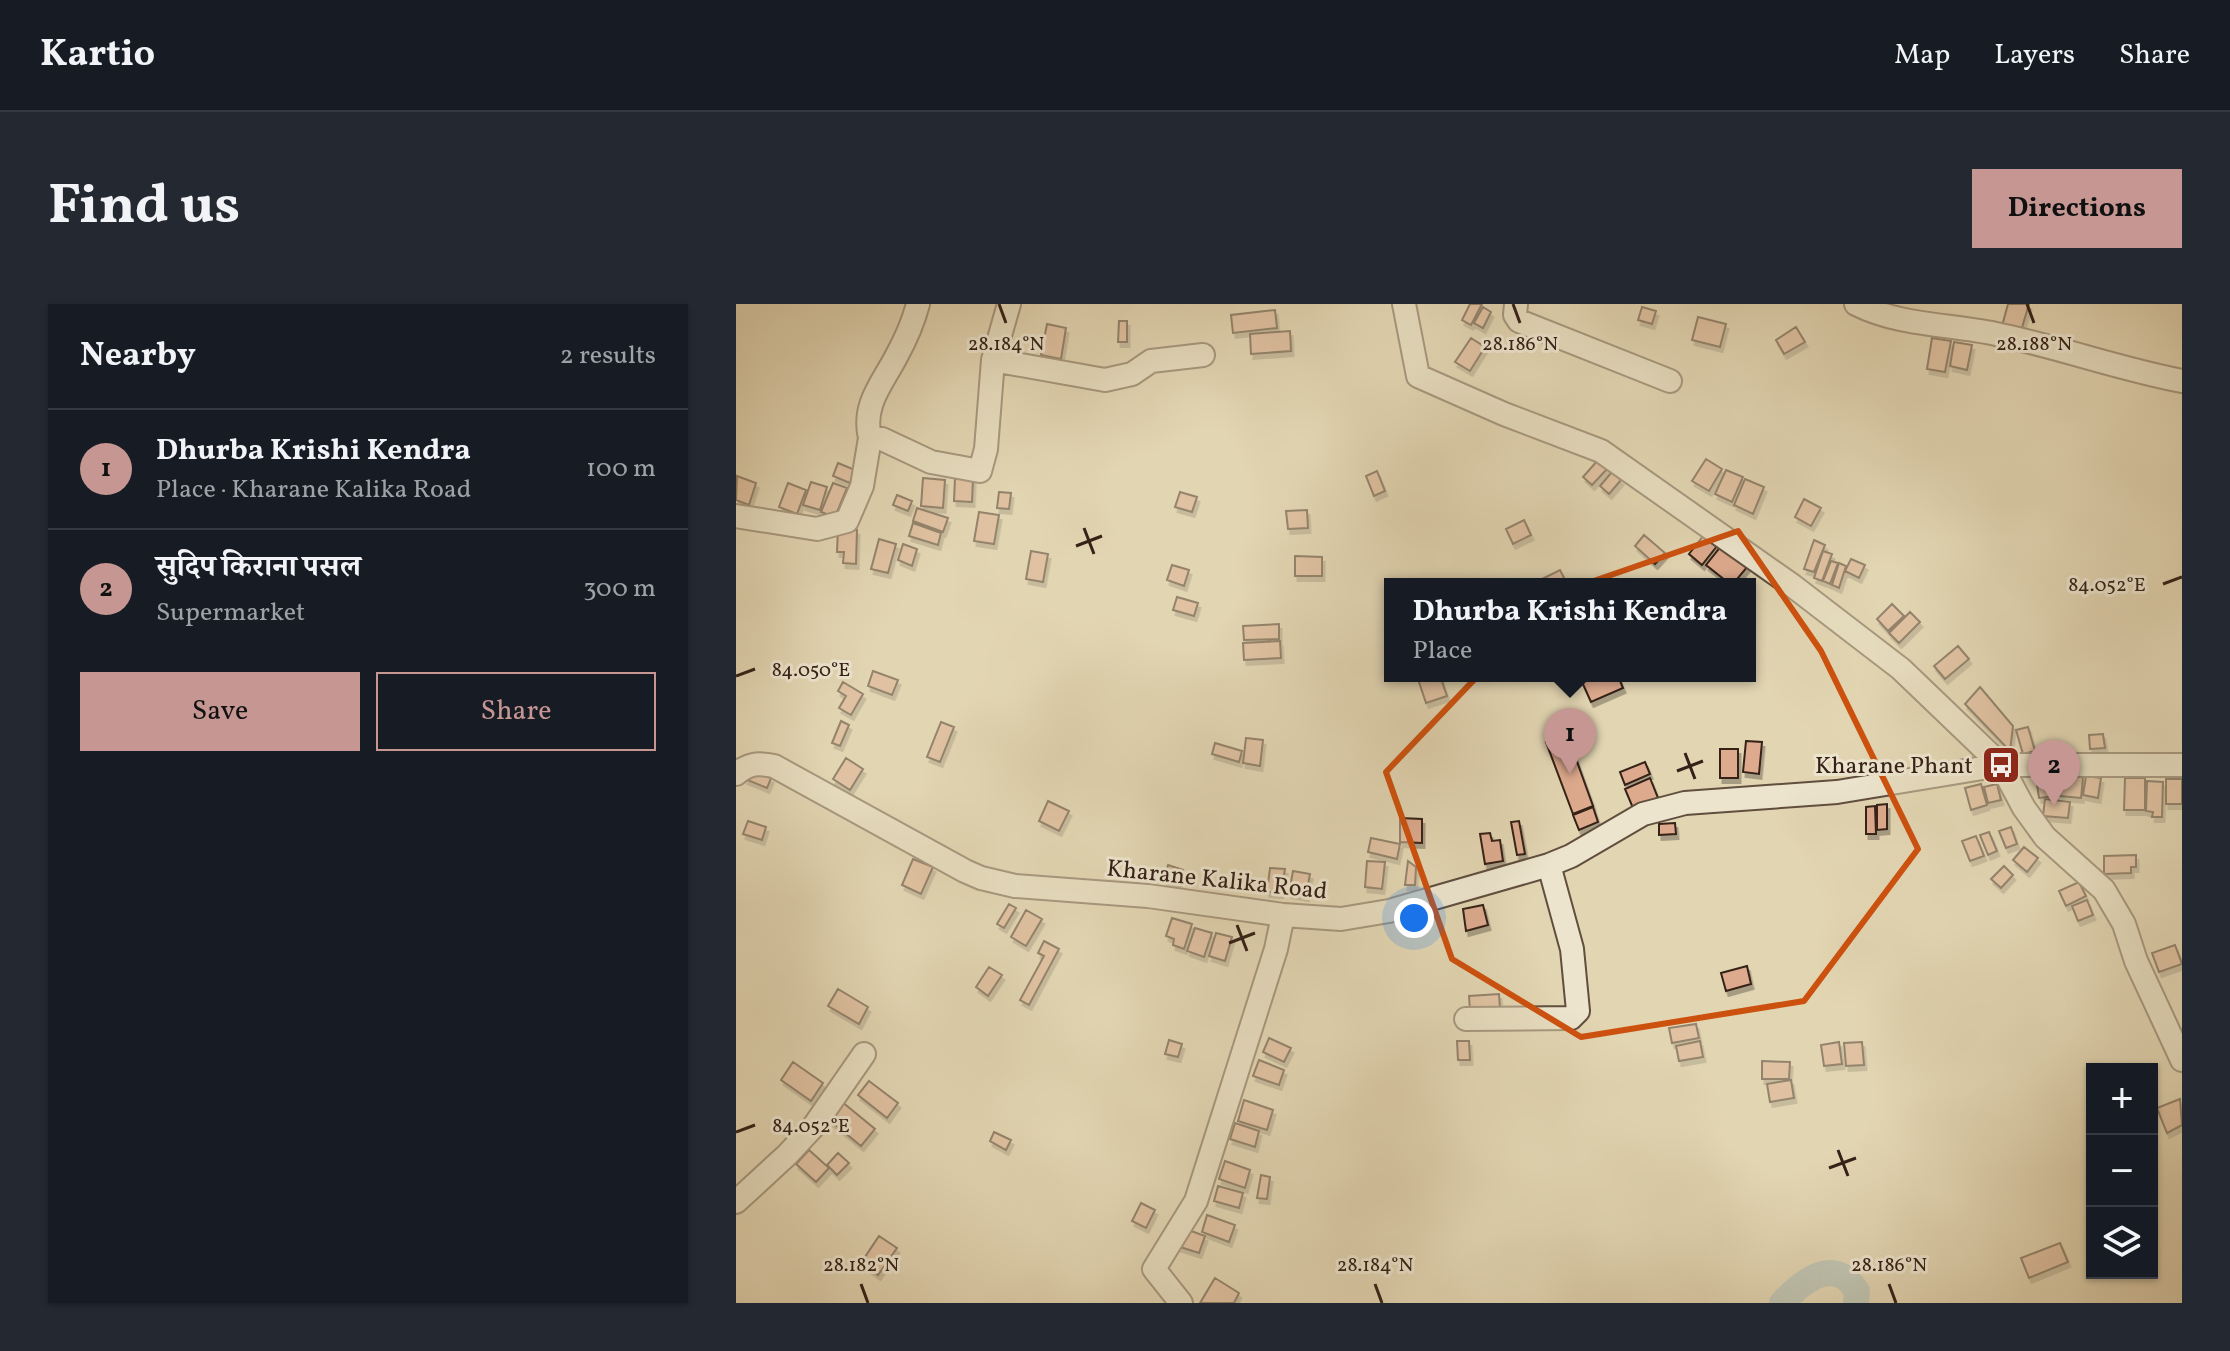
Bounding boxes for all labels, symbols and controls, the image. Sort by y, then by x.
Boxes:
text: Kartio [40,29,155,82]
text: Map [1894,36,1950,75]
text: Layers [1994,36,2075,75]
text: Share [2119,36,2190,75]
text: Find us [48,169,240,247]
button: Directions [1972,169,2182,248]
text: 28.184°N [968,331,1044,359]
text: 28.186°N [1482,331,1558,359]
text: 28.188°N [1996,331,2072,359]
text: Nearby [80,333,196,380]
text: 2 results [560,338,656,374]
text: Dhurba Krishi Kendra [156,430,471,472]
text: 1 [101,451,111,487]
text: 100 m [586,451,656,487]
text: Place · Kharane Kalika Road [156,472,471,508]
text: सुदिप किराना पसल [156,547,361,589]
text: 2 [99,571,113,607]
text: 300 m [583,571,656,607]
text: 84.052°E [2068,572,2146,600]
popup [1384,578,1756,682]
text: Dhurba Krishi Kendra [1413,591,1727,633]
text: Supermarket [156,595,305,631]
text: Place [1413,633,1472,669]
text: 84.050°E [772,657,850,685]
button: Save [80,672,360,751]
button: Share [376,672,656,751]
pin: 1 [1544,708,1596,774]
pin: 2 [2028,740,2080,806]
bus stop icon: Kharane Phant [1980,744,2022,786]
place label: Kharane Phant [1815,750,1973,784]
street label: Kharane Kalika Road [1105,852,1329,909]
your location [1394,898,1434,938]
map controls [2086,1063,2158,1279]
button: + [2086,1063,2158,1135]
text: 84.052°E [772,1113,850,1141]
button: − [2086,1135,2158,1207]
button: layers [2086,1207,2158,1279]
text: 28.182°N [823,1252,899,1280]
text: 28.184°N [1337,1252,1413,1280]
text: 28.186°N [1851,1252,1927,1280]

